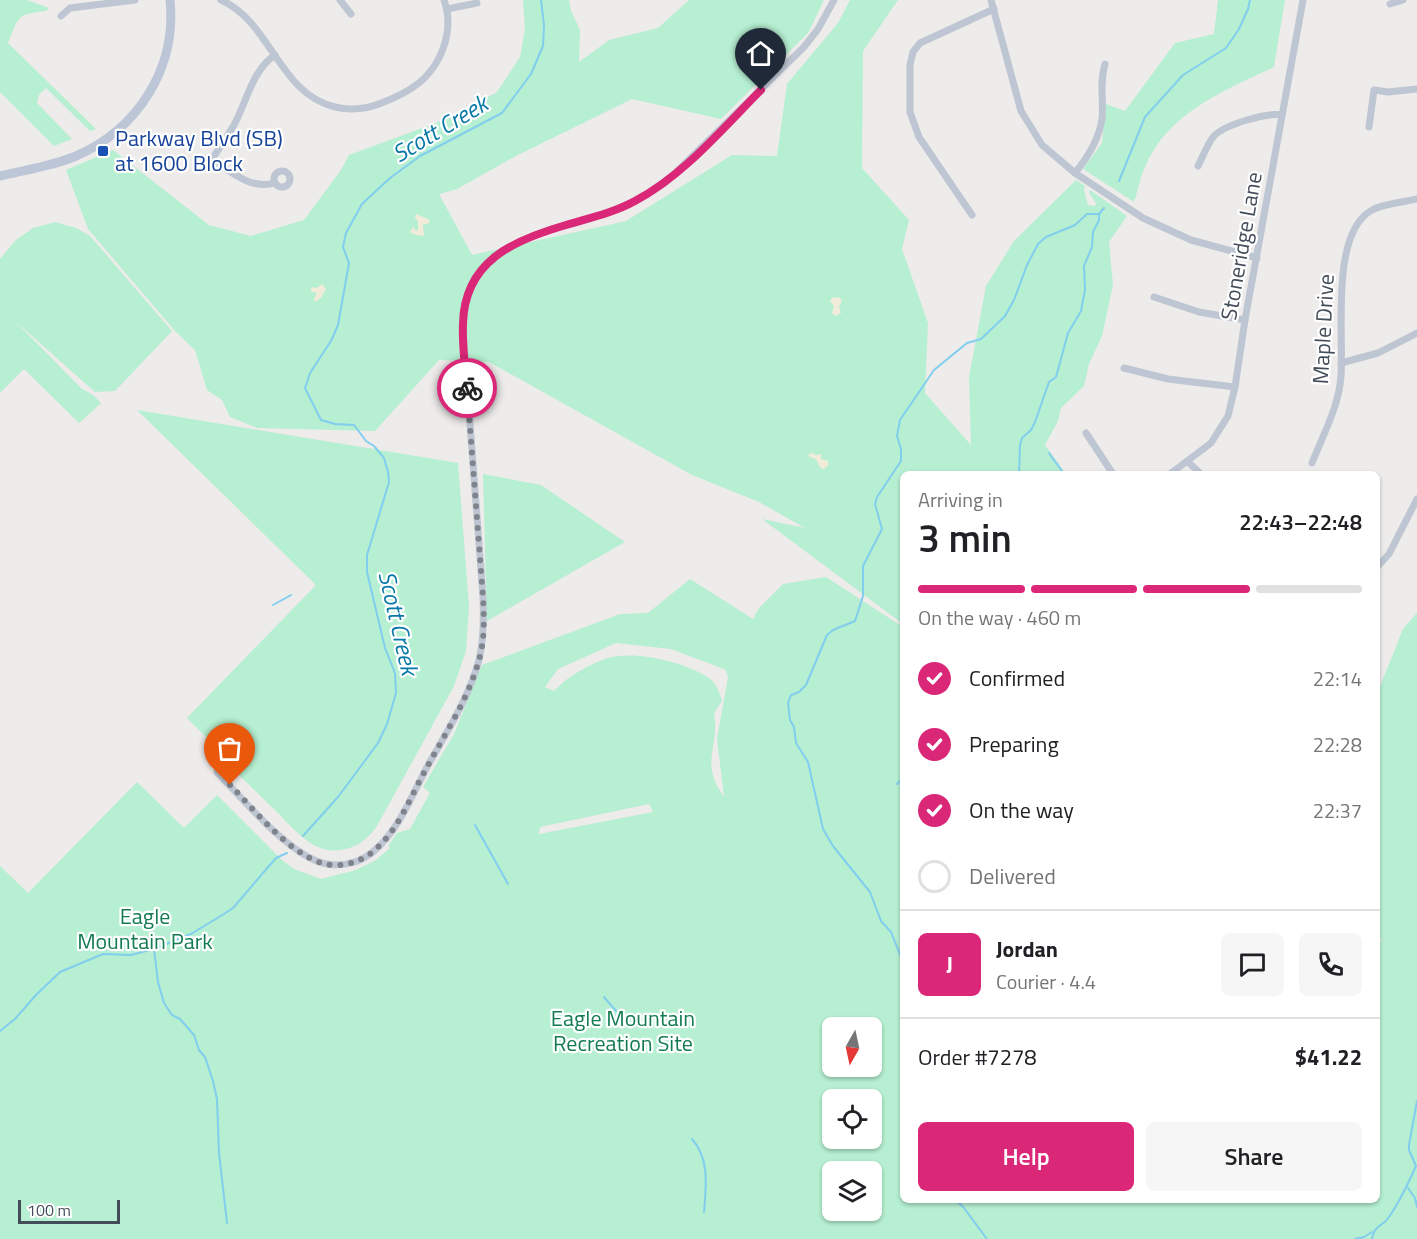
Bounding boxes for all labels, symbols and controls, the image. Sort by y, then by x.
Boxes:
pin [735,28,786,90]
icon: home [744,37,777,70]
water label: Scott Creek [385,84,497,171]
place label: Parkway Blvd (SB) at 1600 Block [115,121,283,180]
marker: Parkway Blvd (SB) at 1600 Block [96,144,110,158]
street label: Stoneridge Lane [1211,169,1271,323]
street label: Maple Drive [1303,273,1343,385]
courier [437,358,497,418]
icon: bike [451,372,484,405]
text: Arriving in [918,484,1003,515]
text: 22:43–22:48 [1239,505,1362,539]
text: 3 min [918,508,1012,567]
water label: Scott Creek [370,567,429,682]
text: On the way · 460 m [918,602,1081,633]
text: Confirmed [969,661,1065,695]
icon: check [918,662,951,695]
text: 22:14 [1313,663,1362,694]
pin [204,723,255,785]
text: Preparing [969,727,1059,761]
icon: check [918,728,951,761]
text: 22:28 [1313,729,1362,760]
icon: bag [213,732,246,765]
text: On the way [969,793,1074,827]
icon: check [918,794,951,827]
text: 22:37 [1313,795,1362,826]
text: Delivered [969,859,1056,893]
park label: Eagle Mountain Park [77,899,213,958]
text: Jordan [996,932,1058,966]
button: chat [1221,933,1284,996]
button: phone [1299,933,1362,996]
text: J [946,947,953,981]
text: Courier · 4.4 [996,966,1096,997]
park label: Eagle Mountain Recreation Site [551,1001,695,1060]
north arrow [822,1017,882,1077]
map controls [822,1017,882,1221]
text: Order #7278 [918,1040,1037,1074]
text: $41.22 [1295,1040,1362,1074]
button: locate [822,1089,882,1149]
button: Help [918,1122,1134,1191]
button: Share [1146,1122,1362,1191]
button: layers [822,1161,882,1221]
scale bar [18,1197,120,1224]
text: 100 m [27,1198,71,1222]

